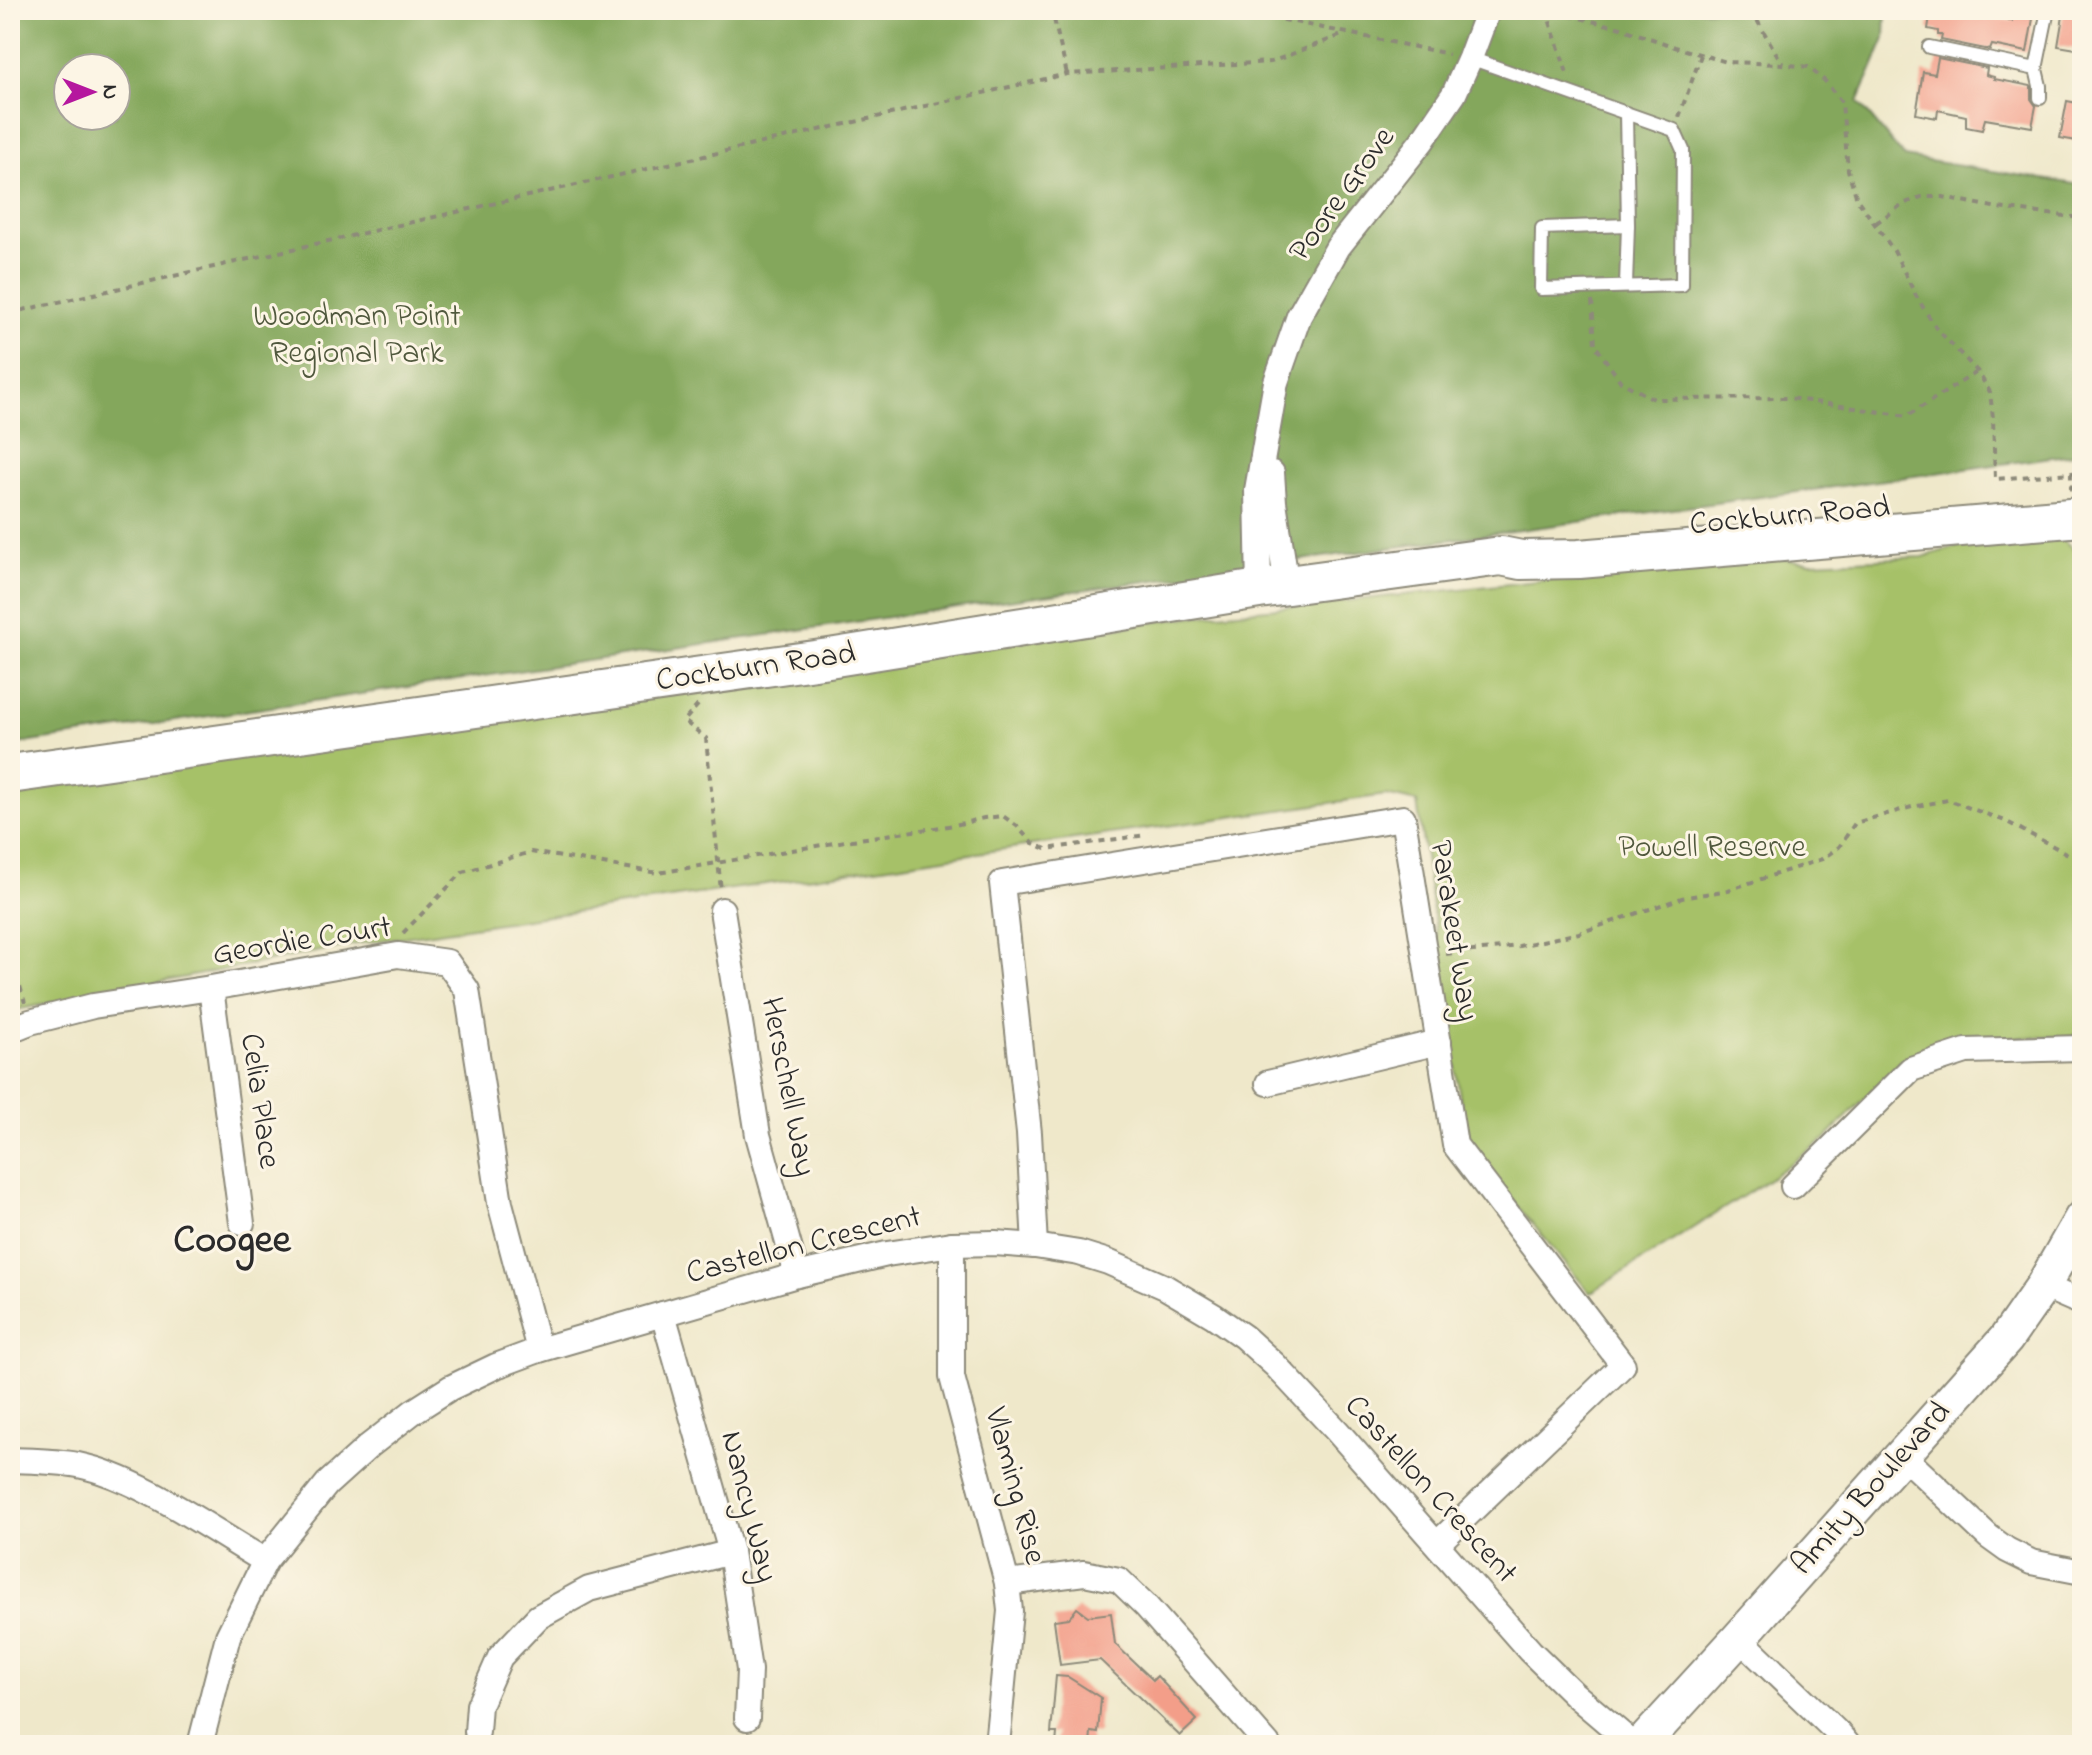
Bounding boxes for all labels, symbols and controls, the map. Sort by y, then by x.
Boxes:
north arrow [52,52,132,132]
text: N [93,85,125,99]
street label: Poore Grove [1278,117,1408,272]
park label: Woodman Point Regional Park [253,294,461,378]
street label: Cockburn Road [1688,485,1892,549]
street label: Cockburn Road [653,631,859,705]
park label: Powell Reserve [1618,825,1806,872]
street label: Parakeet Way [1416,837,1490,1025]
street label: Geordie Court [209,905,395,979]
street label: Herschell Way [747,993,827,1181]
street label: Celia Place [226,1030,292,1172]
street label: Castellon Crescent [682,1194,927,1298]
district label: Coogee [173,1212,292,1271]
street label: Castellon Crescent [1332,1385,1528,1595]
street label: Amity Boulevard [1781,1391,1963,1587]
street label: Vlaming Rise [970,1401,1058,1570]
street label: Nancy Way [707,1426,789,1588]

